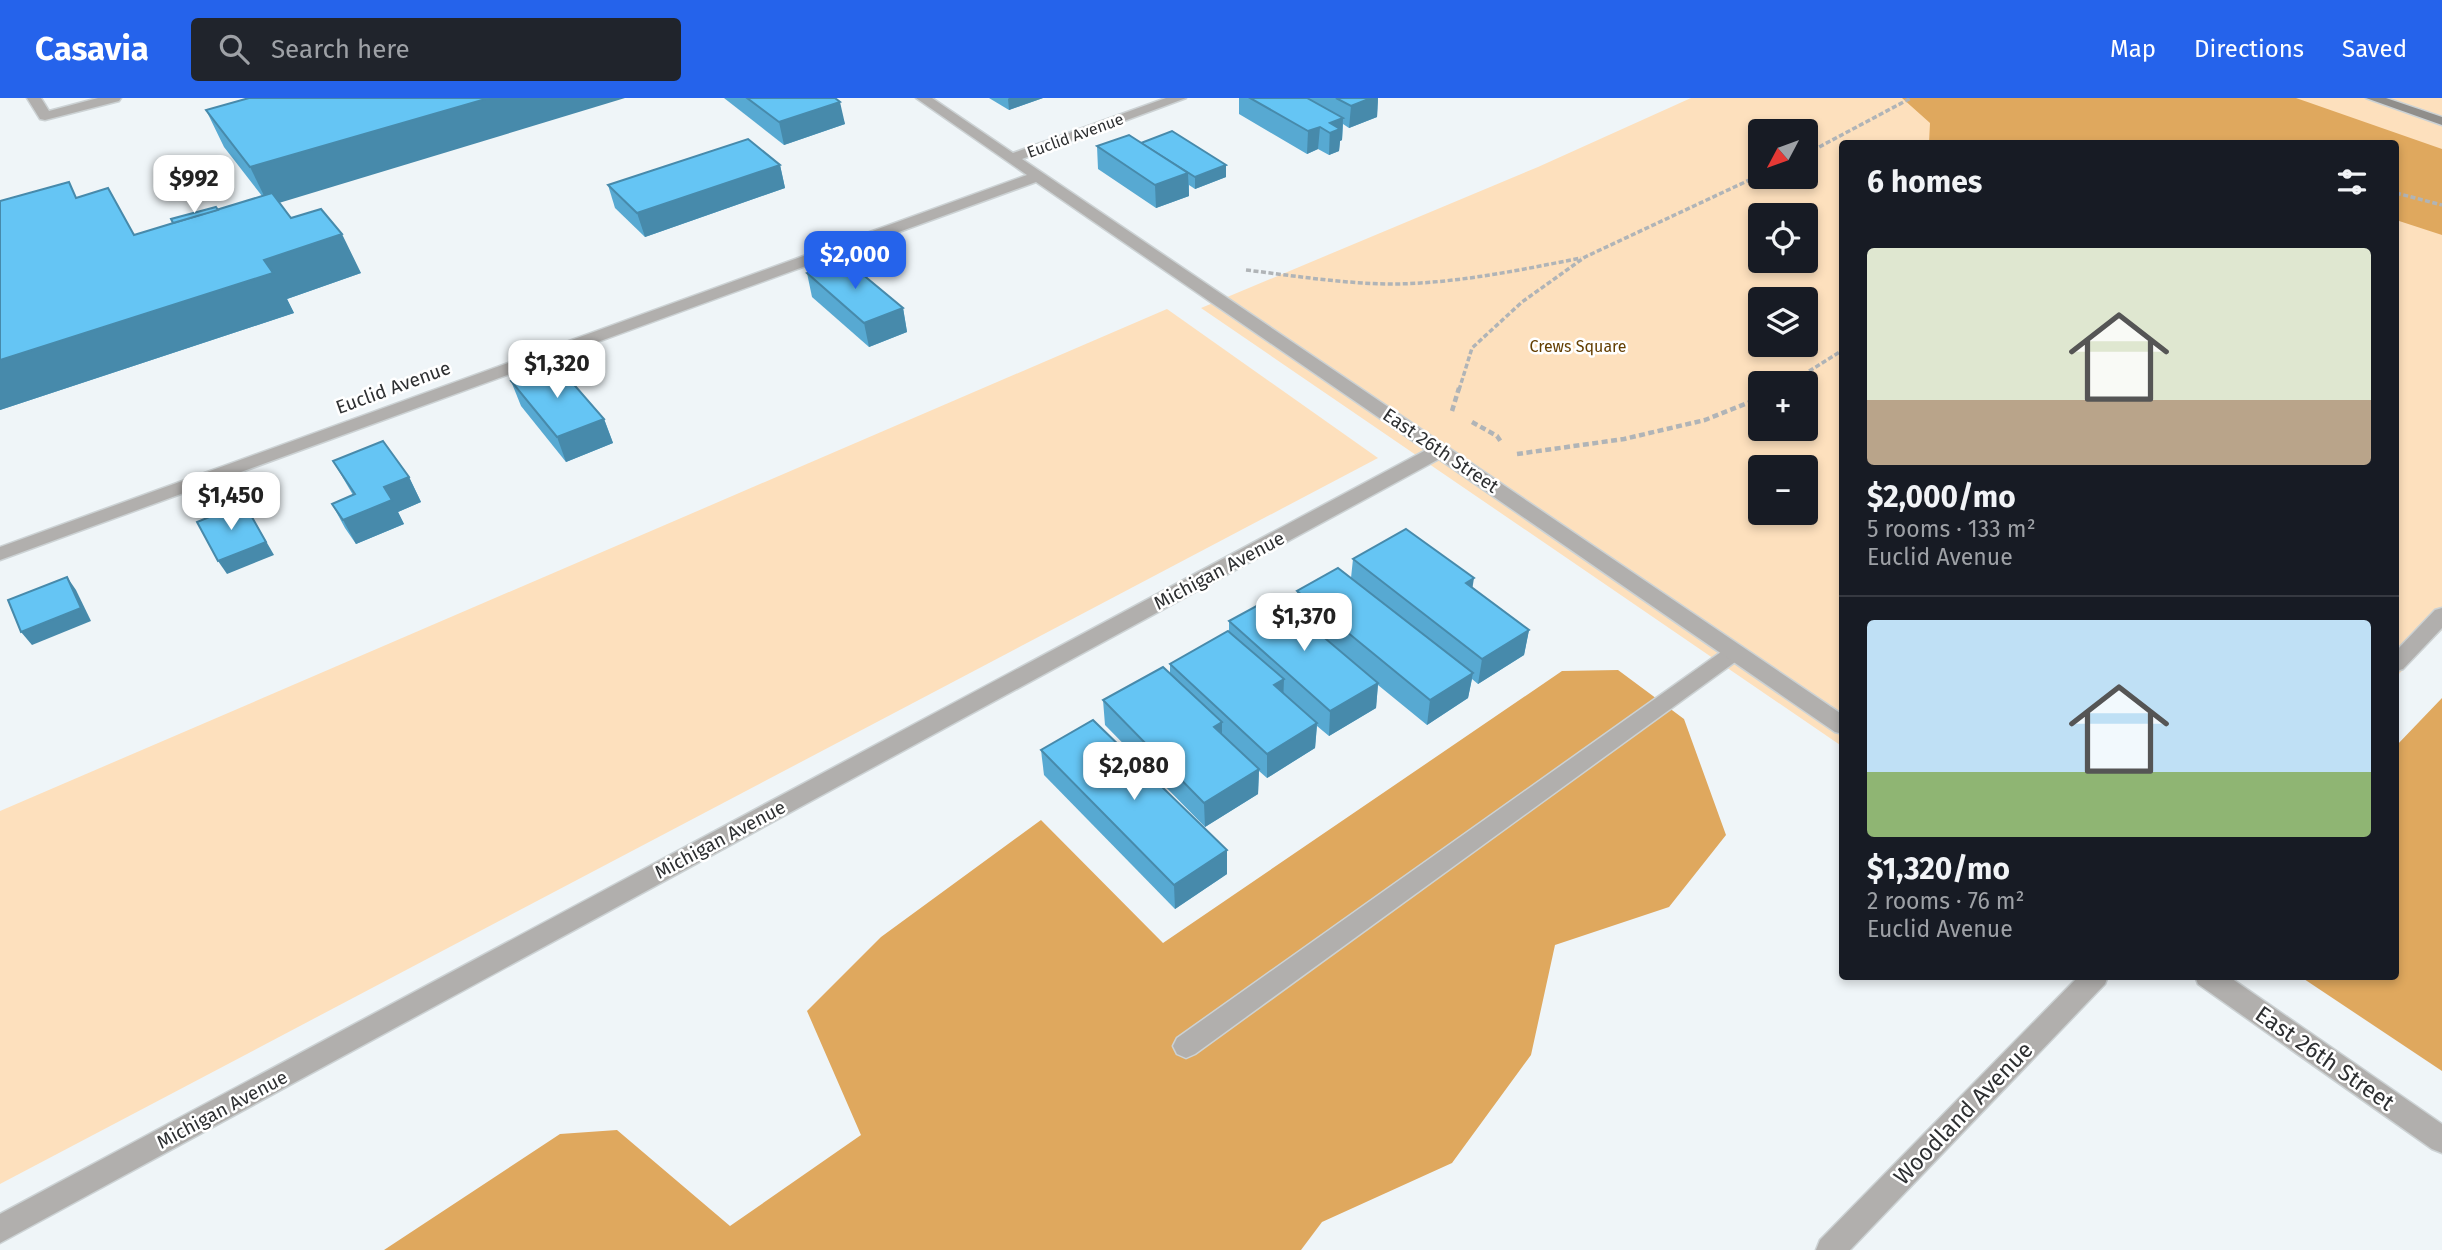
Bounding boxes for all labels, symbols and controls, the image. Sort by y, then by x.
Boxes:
search box [191,18,681,81]
text: Casavia [35,29,149,69]
icon: search [215,30,253,68]
text: Search here [271,34,410,65]
text: Map [2110,35,2156,63]
text: Directions [2194,35,2304,63]
text: Saved [2342,35,2407,63]
street label: Euclid Avenue [1024,109,1126,162]
north arrow [1748,119,1818,189]
map controls [1748,119,1818,525]
pin: $992 [153,156,235,215]
icon: filters [2333,163,2371,201]
text: $992 [169,164,219,192]
text: 6 homes [1867,164,1982,200]
button: locate [1748,203,1818,273]
pin: $2,000 [798,232,912,291]
text: $2,000 [820,240,890,268]
button: layers [1748,287,1818,357]
icon: home [2056,294,2182,420]
park label: Crews Square [1529,337,1627,356]
pin: $1,320 [500,341,614,400]
text: $1,320 [524,349,590,377]
street label: Euclid Avenue [333,356,454,419]
button: + [1748,371,1818,441]
street label: East 26th Street [1378,403,1503,498]
button: − [1748,455,1818,525]
pin: $1,450 [174,472,288,532]
text: $2,000/mo [1867,479,2016,515]
text: $1,450 [198,481,264,509]
text: 5 rooms · 133 m² [1867,515,2036,543]
street label: Michigan Avenue [1150,526,1289,615]
text: Euclid Avenue [1867,543,2013,571]
pin: $1,370 [1247,594,1361,653]
text: $1,370 [1272,602,1336,630]
icon: home [2056,666,2182,792]
pin: $2,080 [1077,742,1191,802]
text: $2,080 [1099,751,1169,779]
street label: Michigan Avenue [651,795,790,884]
text: $1,320/mo [1867,851,2010,887]
text: 2 rooms · 76 m² [1867,887,2025,915]
text: Euclid Avenue [1867,915,2013,943]
street label: East 26th Street [2250,1000,2401,1117]
street label: Woodland Avenue [1888,1036,2038,1190]
street label: Michigan Avenue [153,1065,292,1154]

